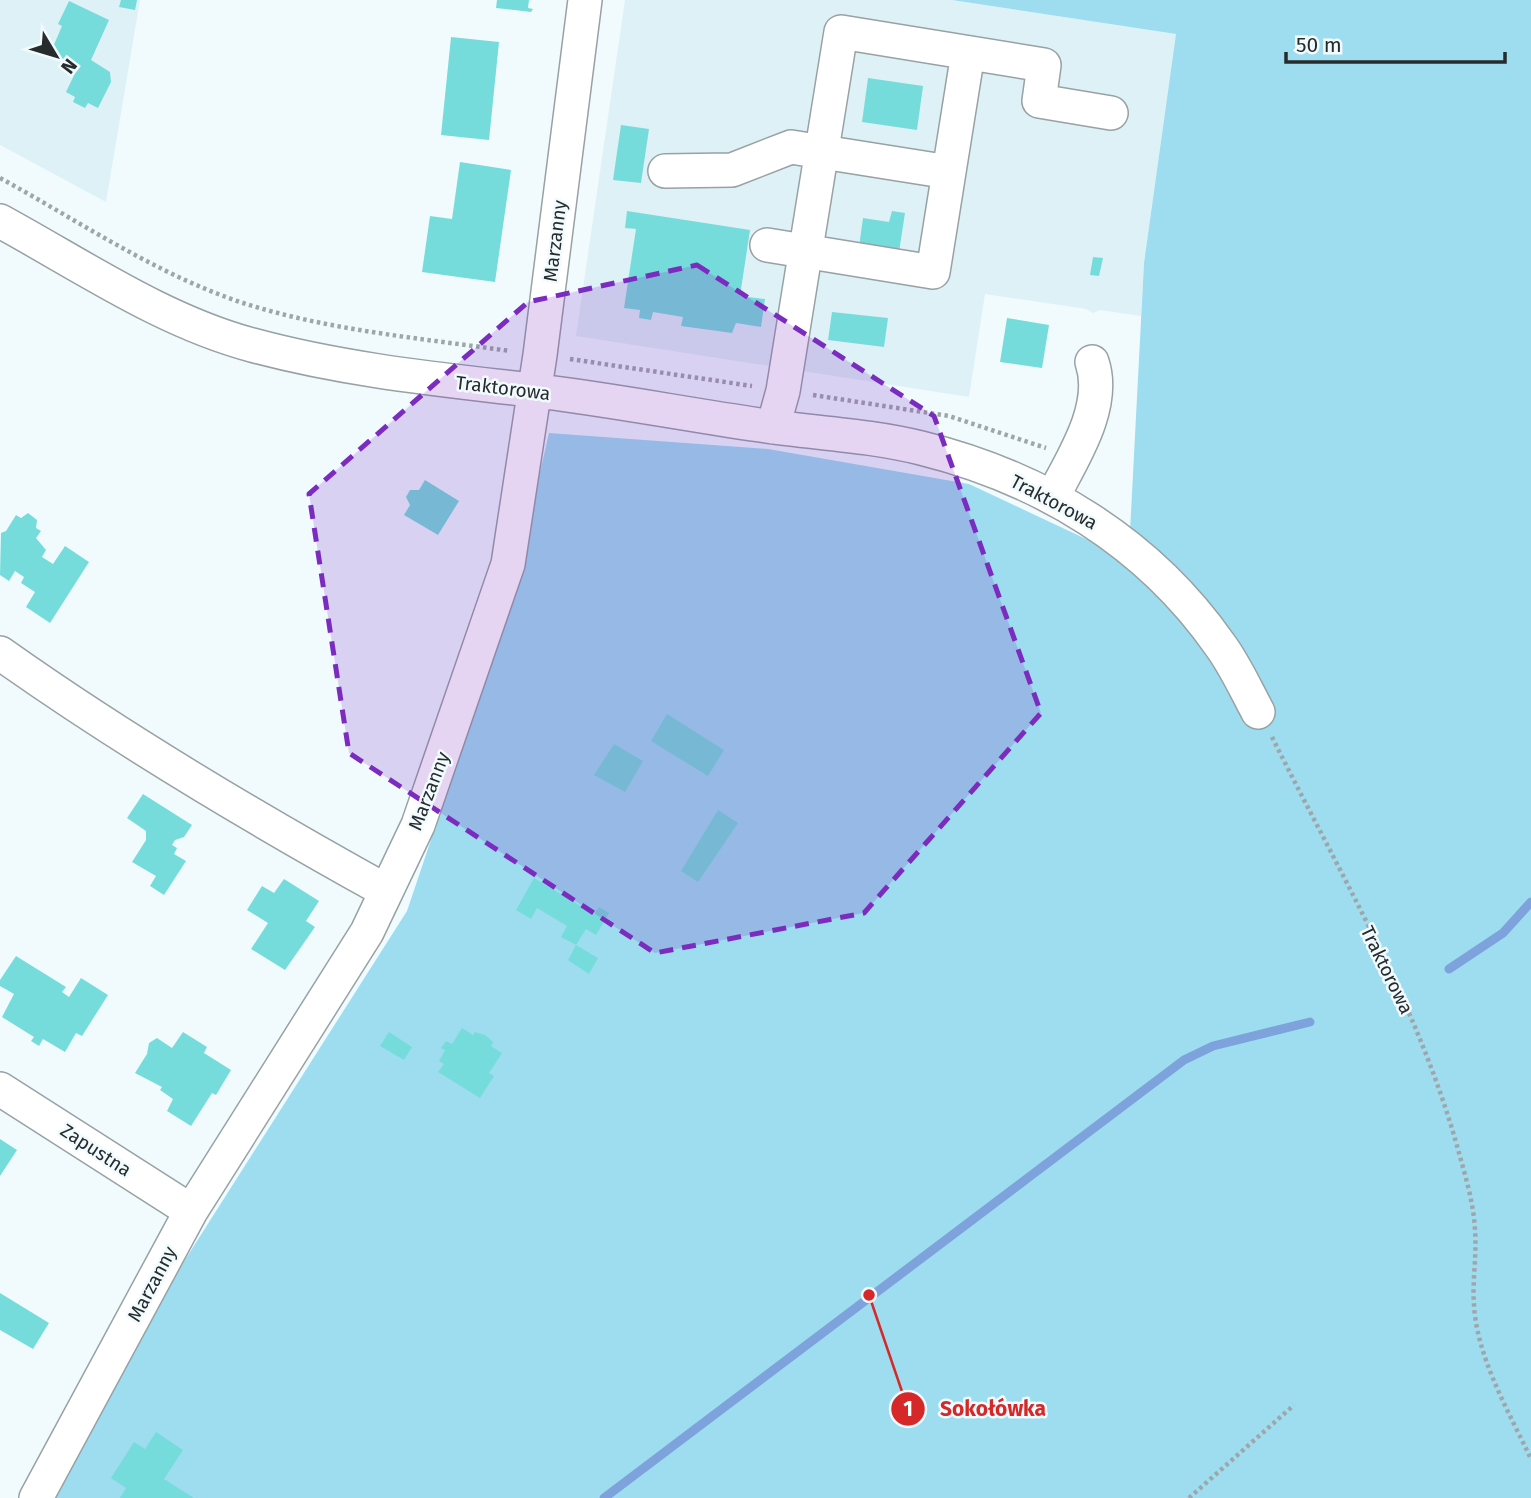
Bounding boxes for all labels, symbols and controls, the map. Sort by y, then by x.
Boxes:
north arrow [21,21,91,91]
scale bar [1286,21,1505,65]
text: 50 m [1296,32,1342,58]
text: N [56,54,82,78]
street label: Marzanny [539,198,571,283]
street label: Traktorowa [454,371,552,405]
street label: Traktorowa [1007,469,1101,535]
street label: Marzanny [404,748,455,833]
street label: Traktorowa [1356,922,1418,1018]
street label: Zapustna [56,1119,136,1181]
street label: Marzanny [123,1242,182,1326]
callout: Sokołówka [891,1388,1059,1430]
text: 1 [903,1396,913,1422]
text: Sokołówka [940,1396,1046,1422]

